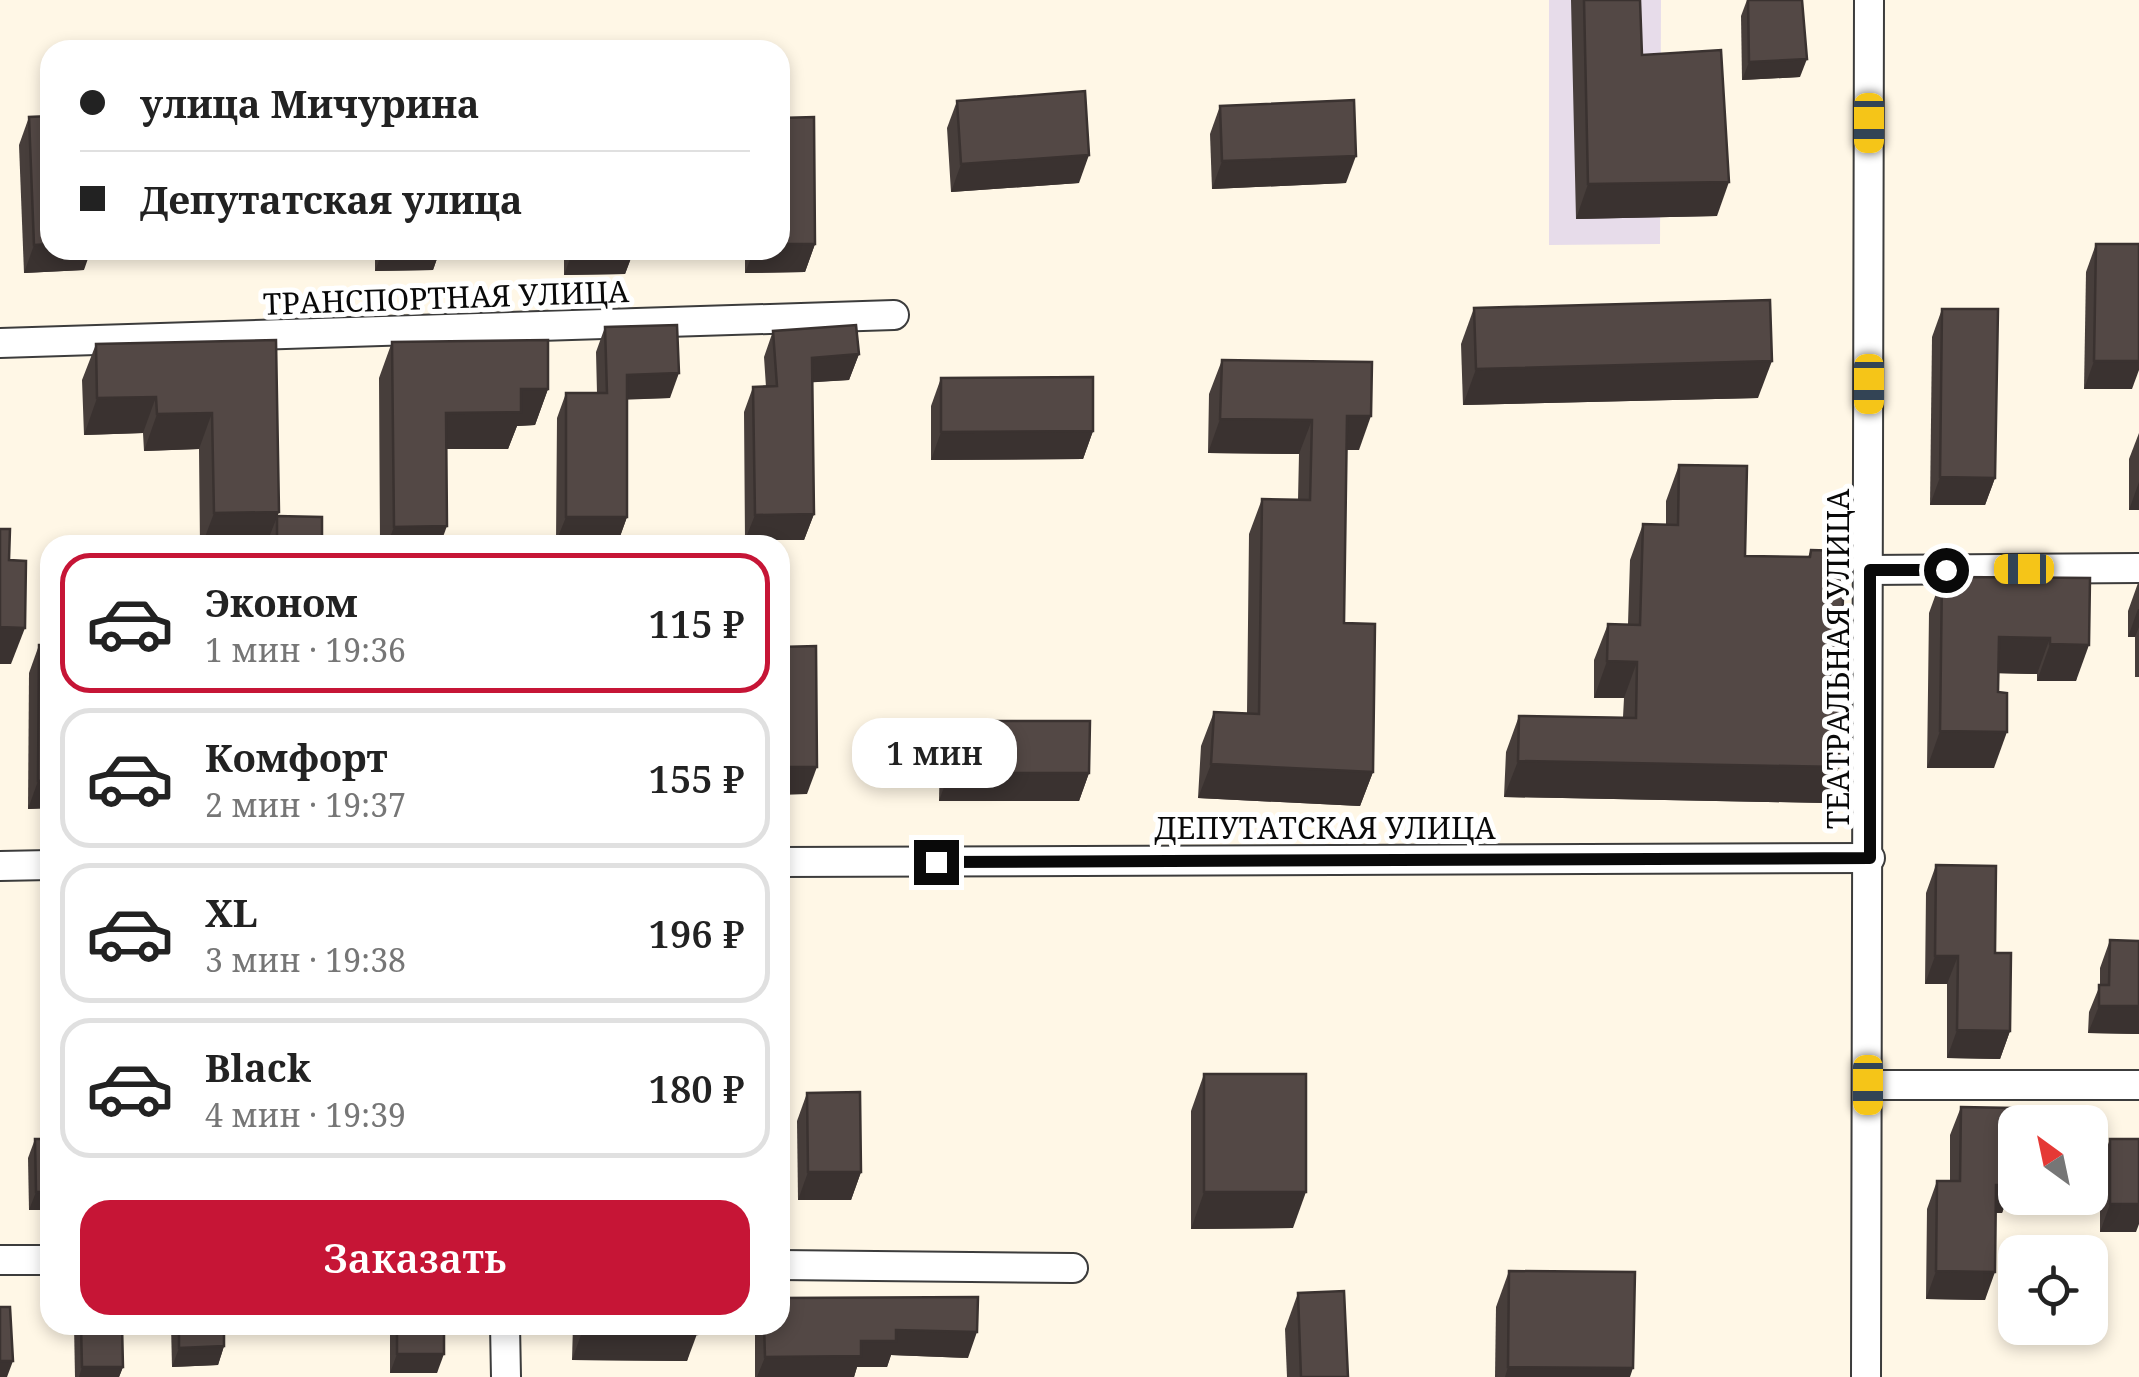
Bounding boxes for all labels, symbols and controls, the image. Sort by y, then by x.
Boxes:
text: улица Мичурина [140,77,480,129]
car [1854,93,1884,153]
text: Депутатская улица [140,173,523,225]
street label: ТРАНСПОРТНАЯ УЛИЦА [262,270,631,324]
car [1854,354,1884,414]
street label: ТЕАТРАЛЬНАЯ УЛИЦА [1817,488,1858,829]
route start [1924,548,1969,593]
car [1994,554,2054,584]
text: Эконом [205,576,358,628]
icon: car [85,578,175,668]
text: 115 ₽ [649,597,745,649]
text: 1 мин · 19:36 [205,628,406,671]
callout: 1 мин [854,717,1018,787]
text: Комфорт [205,731,388,783]
text: 1 мин [886,731,983,774]
icon: car [85,733,175,823]
text: 155 ₽ [649,752,745,804]
text: 2 мин · 19:37 [205,783,406,826]
street label: ДЕПУТАТСКАЯ УЛИЦА [1154,807,1497,848]
route end [914,840,959,885]
text: XL [205,886,258,938]
icon: car [85,888,175,978]
text: 196 ₽ [649,907,745,959]
text: 3 мин · 19:38 [205,938,406,981]
text: Black [205,1041,311,1093]
icon: car [85,1043,175,1133]
car [1853,1055,1883,1115]
text: 180 ₽ [649,1062,745,1114]
text: 4 мин · 19:39 [205,1093,406,1136]
north arrow [1998,1105,2108,1215]
map controls [1998,1105,2108,1345]
button: Заказать [80,1200,750,1315]
button: locate [1998,1235,2108,1345]

